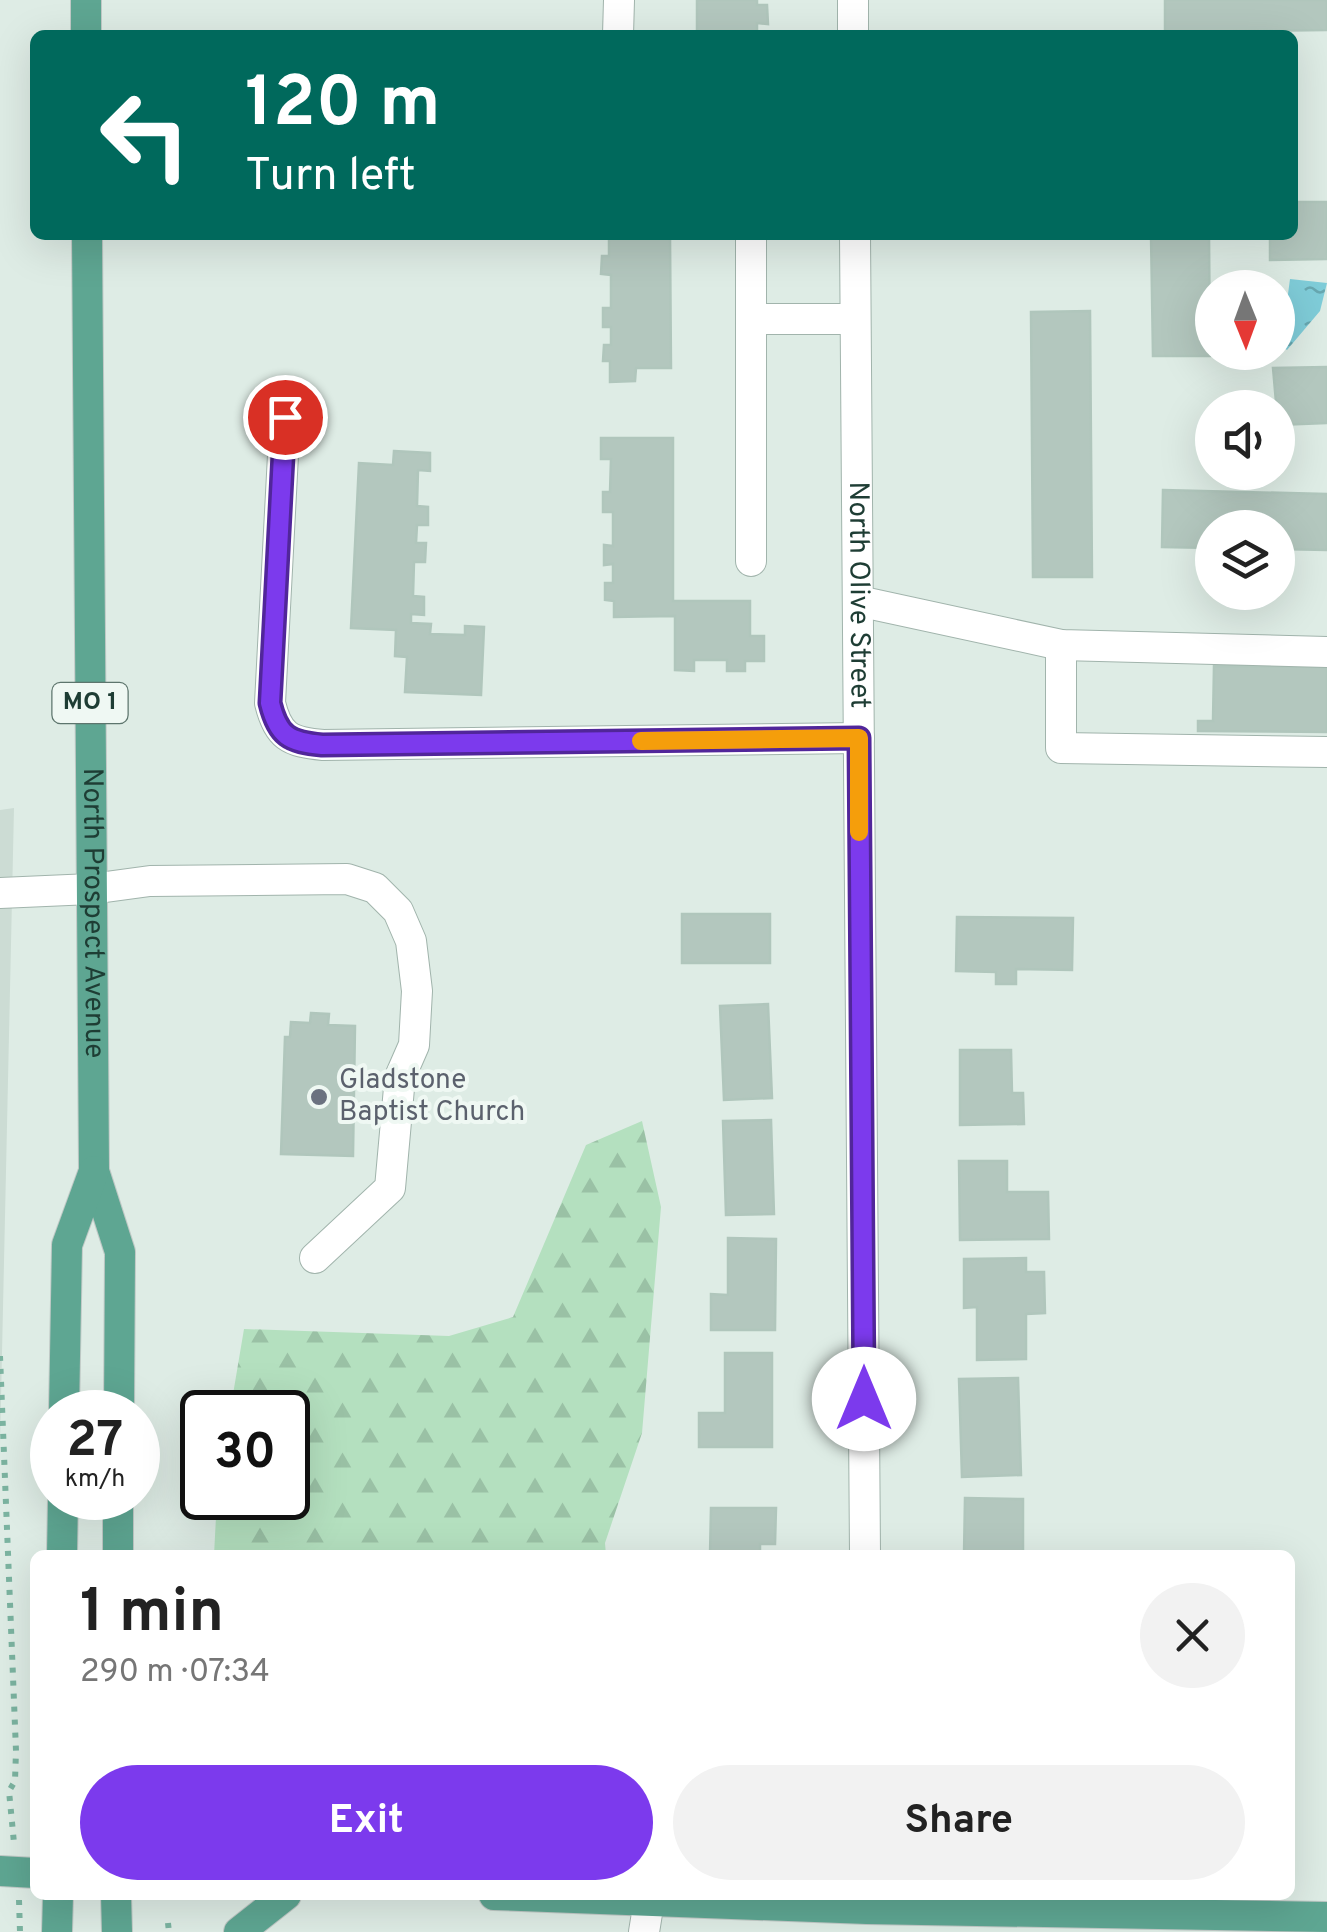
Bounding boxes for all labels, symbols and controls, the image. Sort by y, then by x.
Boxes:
text: 120 m [245,62,441,151]
icon: left [80,70,210,200]
text: Turn left [245,149,416,206]
north arrow [1195,270,1295,370]
map controls [1195,270,1295,610]
pin [243,375,328,460]
icon: arrive [258,390,313,445]
button: sound [1195,390,1295,490]
street label: North Olive Street [839,481,877,709]
button: layers [1195,510,1295,610]
road number: MO 1 [52,683,128,723]
street label: North Prospect Avenue [73,767,111,1058]
place label: Gladstone Baptist Church [339,1063,525,1131]
marker: Gladstone Baptist Church [308,1086,330,1108]
position arrow [812,1347,916,1451]
speed limit sign: 30 [180,1390,310,1520]
text: 27 [67,1411,123,1474]
text: km/h [65,1464,125,1496]
text: 1 min [80,1577,224,1653]
button: close [1140,1583,1245,1688]
text: 290 m · 07:34 [80,1653,270,1693]
button: Exit [80,1765,653,1880]
button: Share [673,1765,1245,1880]

